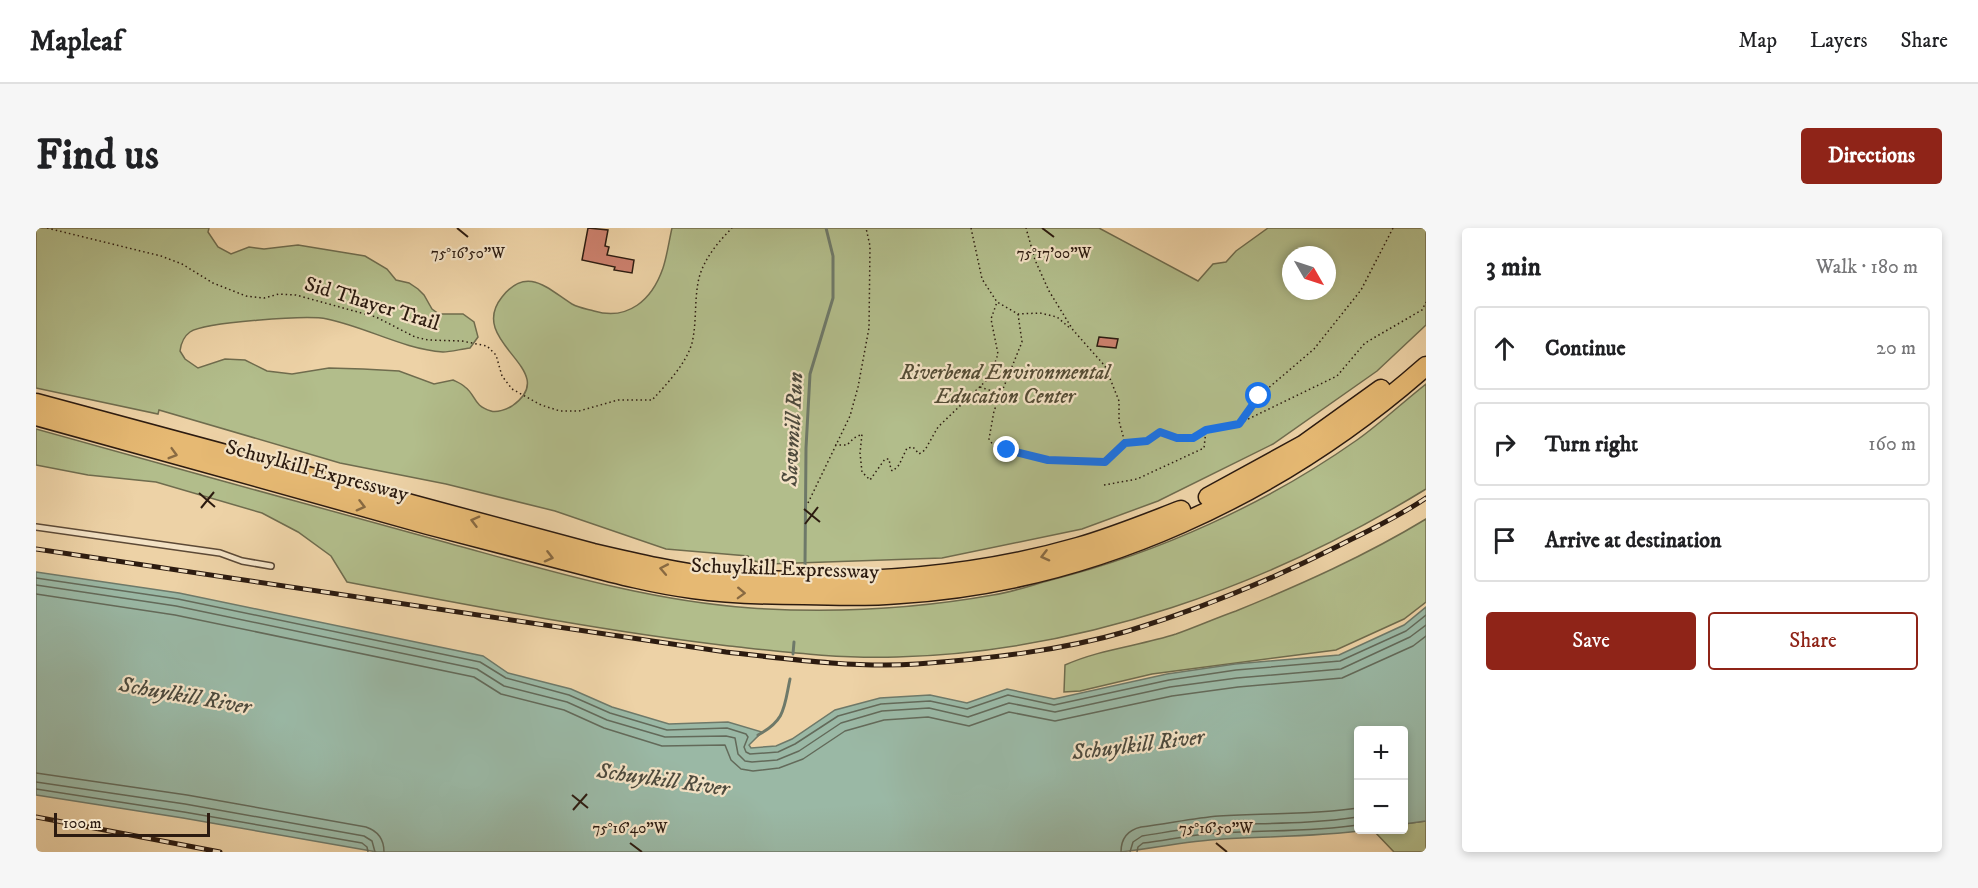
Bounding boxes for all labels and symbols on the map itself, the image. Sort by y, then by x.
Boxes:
text: 75°16'50"W [431,244,505,263]
text: 75°17'00"W [1017,244,1092,263]
north arrow [1282,246,1336,300]
street label: Sid Thayer Trail [301,271,444,337]
park label: Riverbend Environmental Education Center [899,360,1112,410]
water label: Sawmill Run [776,371,809,488]
route start [1245,382,1271,408]
street label: Schuylkill Expressway [223,434,412,508]
route end [993,436,1019,462]
one-way arrow [167,447,178,459]
one-way arrow [355,499,366,511]
one-way arrow [470,516,481,528]
one-way arrow [1040,548,1050,561]
one-way arrow [544,550,554,562]
street label: Schuylkill Expressway [690,553,881,585]
one-way arrow [659,563,669,576]
one-way arrow [736,587,745,600]
water label: Schuylkill River [116,671,255,721]
water label: Schuylkill River [1069,723,1208,767]
water label: Schuylkill River [594,757,733,803]
scale bar [54,810,210,838]
text: 75°16'40"W [592,819,668,838]
text: 75°16'50"W [1179,819,1253,838]

